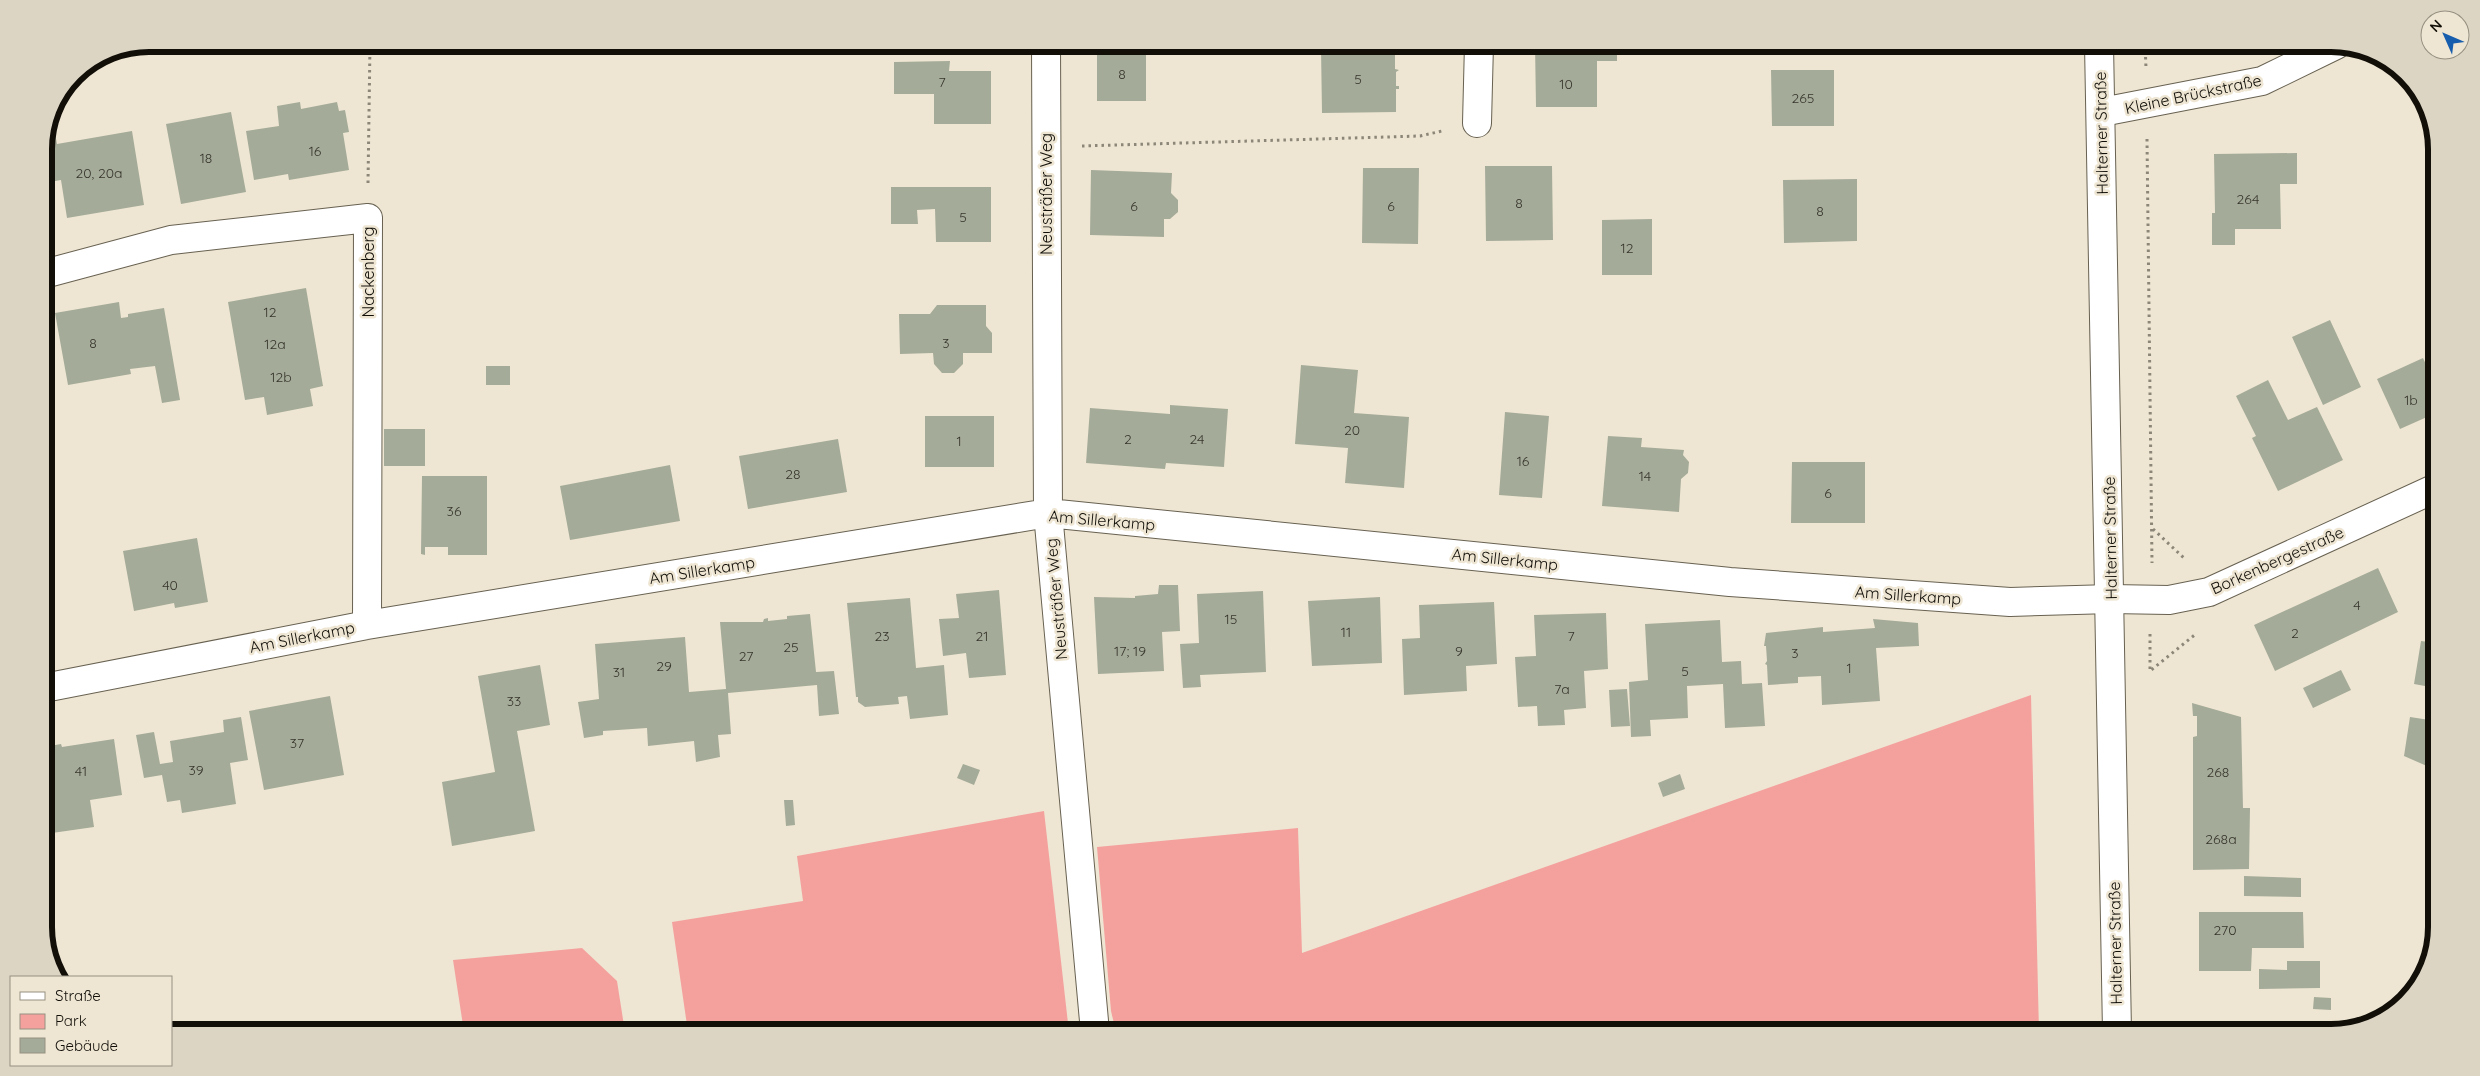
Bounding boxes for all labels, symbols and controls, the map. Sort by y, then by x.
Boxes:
north arrow [2420,10,2470,60]
text: N [2426,16,2446,36]
house number: 8 [1118,65,1126,83]
house number: 5 [1354,70,1362,88]
street label: Kleine Brückstraße [2123,70,2263,118]
street label: Halterner Straße [2090,71,2112,195]
house number: 7 [938,73,946,91]
house number: 10 [1559,75,1573,93]
house number: 265 [1792,89,1814,107]
street label: Neusträßer Weg [1036,133,1056,255]
house number: 16 [309,142,322,160]
house number: 18 [200,149,212,167]
house number: 20, 20a [75,164,123,182]
house number: 264 [2237,190,2259,208]
house number: 8 [1515,194,1523,212]
house number: 6 [1130,197,1138,215]
house number: 6 [1387,197,1395,215]
house number: 8 [1816,202,1824,220]
house number: 5 [959,208,967,226]
street label: Nackenberg [358,227,378,317]
house number: 12 [1621,239,1634,257]
house number: 12 [264,303,277,321]
house number: 8 [89,334,97,352]
house number: 3 [942,334,950,352]
house number: 12a [264,335,286,353]
house number: 12b [270,368,292,386]
house number: 1b [2404,391,2418,409]
house number: 20 [1344,421,1360,439]
house number: 2 [1124,430,1132,448]
house number: 24 [1190,430,1204,448]
house number: 1 [956,432,962,450]
house number: 16 [1517,452,1530,470]
house number: 28 [785,465,801,483]
house number: 14 [1639,467,1651,485]
street label: Halterner Straße [2099,476,2121,600]
house number: 6 [1824,484,1832,502]
house number: 36 [447,502,462,520]
street label: Am Sillerkamp [1048,505,1156,535]
street label: Borkenbergestraße [2207,522,2347,598]
street label: Neusträßer Weg [1041,537,1071,661]
street label: Am Sillerkamp [1451,543,1559,575]
street label: Am Sillerkamp [648,552,756,588]
house number: 40 [162,576,178,594]
street label: Am Sillerkamp [1854,581,1962,609]
house number: 4 [2353,596,2361,614]
house number: 15 [1225,610,1237,628]
street label: Am Sillerkamp [248,617,356,657]
house number: 11 [1341,623,1351,641]
house number: 2 [2291,624,2299,642]
house number: 23 [874,627,890,645]
house number: 21 [976,627,988,645]
house number: 7 [1567,627,1575,645]
house number: 25 [783,638,799,656]
house number: 17; 19 [1114,642,1146,660]
house number: 9 [1455,642,1463,660]
house number: 3 [1791,644,1799,662]
house number: 27 [739,647,753,665]
house number: 29 [656,657,672,675]
house number: 1 [1846,659,1852,677]
house number: 5 [1681,662,1689,680]
house number: 31 [613,663,625,681]
house number: 7a [1554,680,1570,698]
house number: 33 [507,692,521,710]
house number: 37 [290,734,304,752]
house number: 39 [188,761,204,779]
house number: 41 [75,762,87,780]
house number: 268 [2207,763,2229,781]
house number: 268a [2205,830,2237,848]
street label: Halterner Straße [2104,881,2126,1005]
house number: 270 [2213,921,2237,939]
legend [10,976,172,1066]
text: Straße [55,986,101,1005]
text: Park [55,1011,87,1030]
text: Gebäude [55,1036,118,1055]

